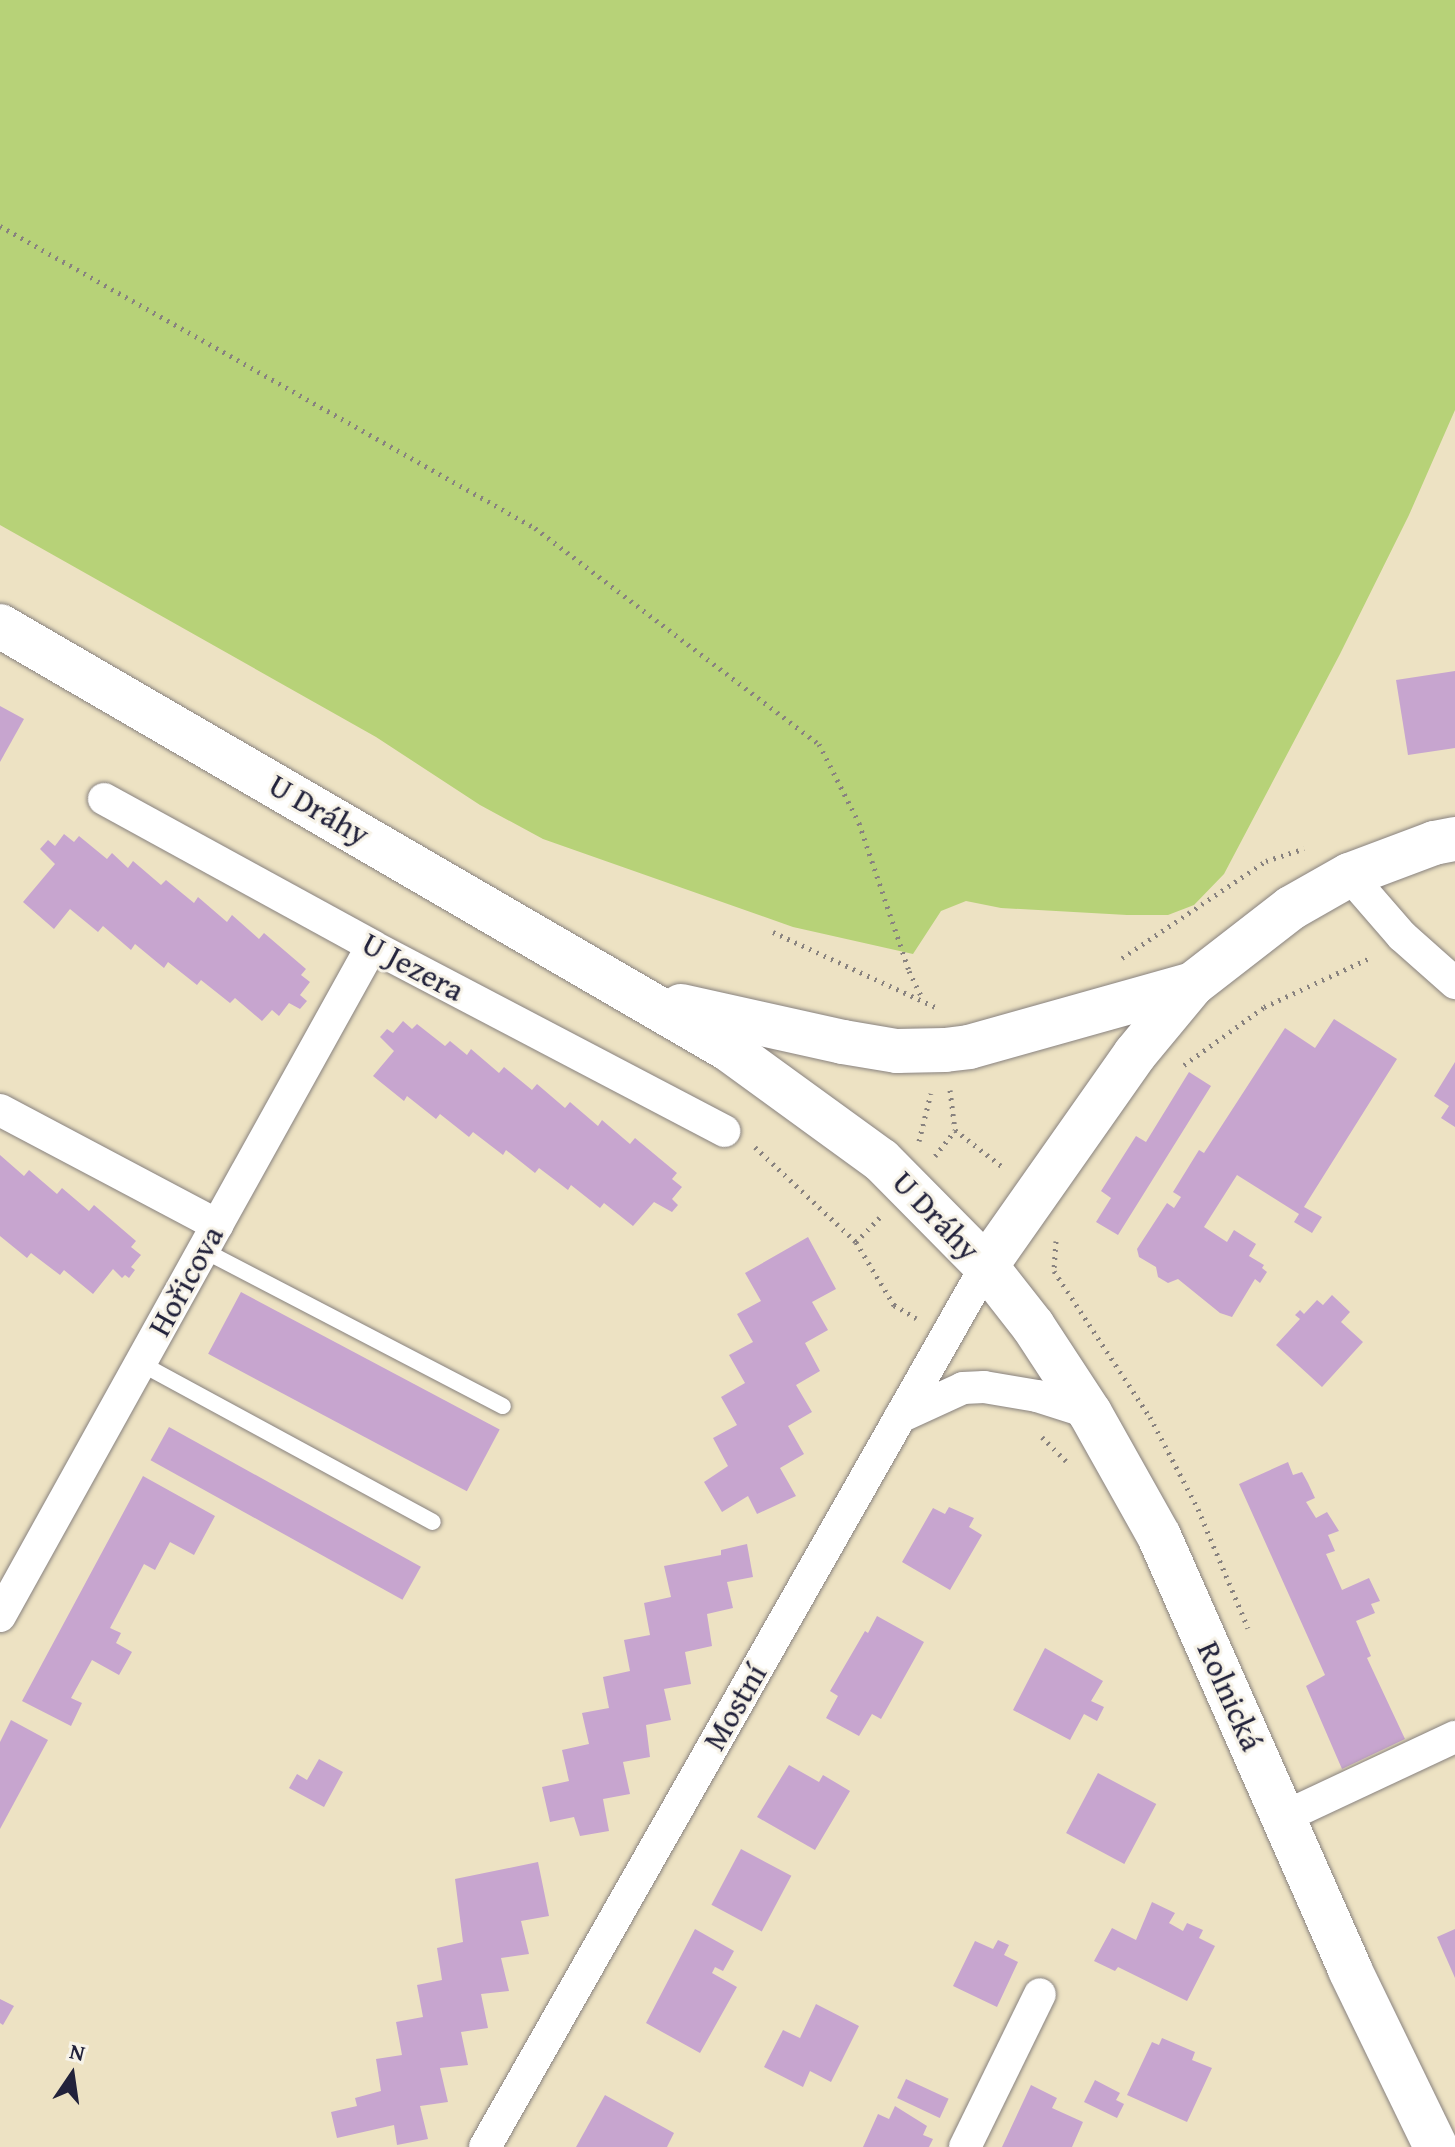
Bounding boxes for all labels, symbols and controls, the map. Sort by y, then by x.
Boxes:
street label: U Dráhy [262,766,376,854]
street label: U Jezera [355,924,471,1010]
street label: U Dráhy [884,1163,988,1269]
street label: Hořicova [140,1219,232,1343]
street label: Rolnická [1189,1635,1271,1757]
street label: Mostní [695,1657,775,1757]
text: N [67,2034,88,2069]
north arrow [32,2035,112,2115]

